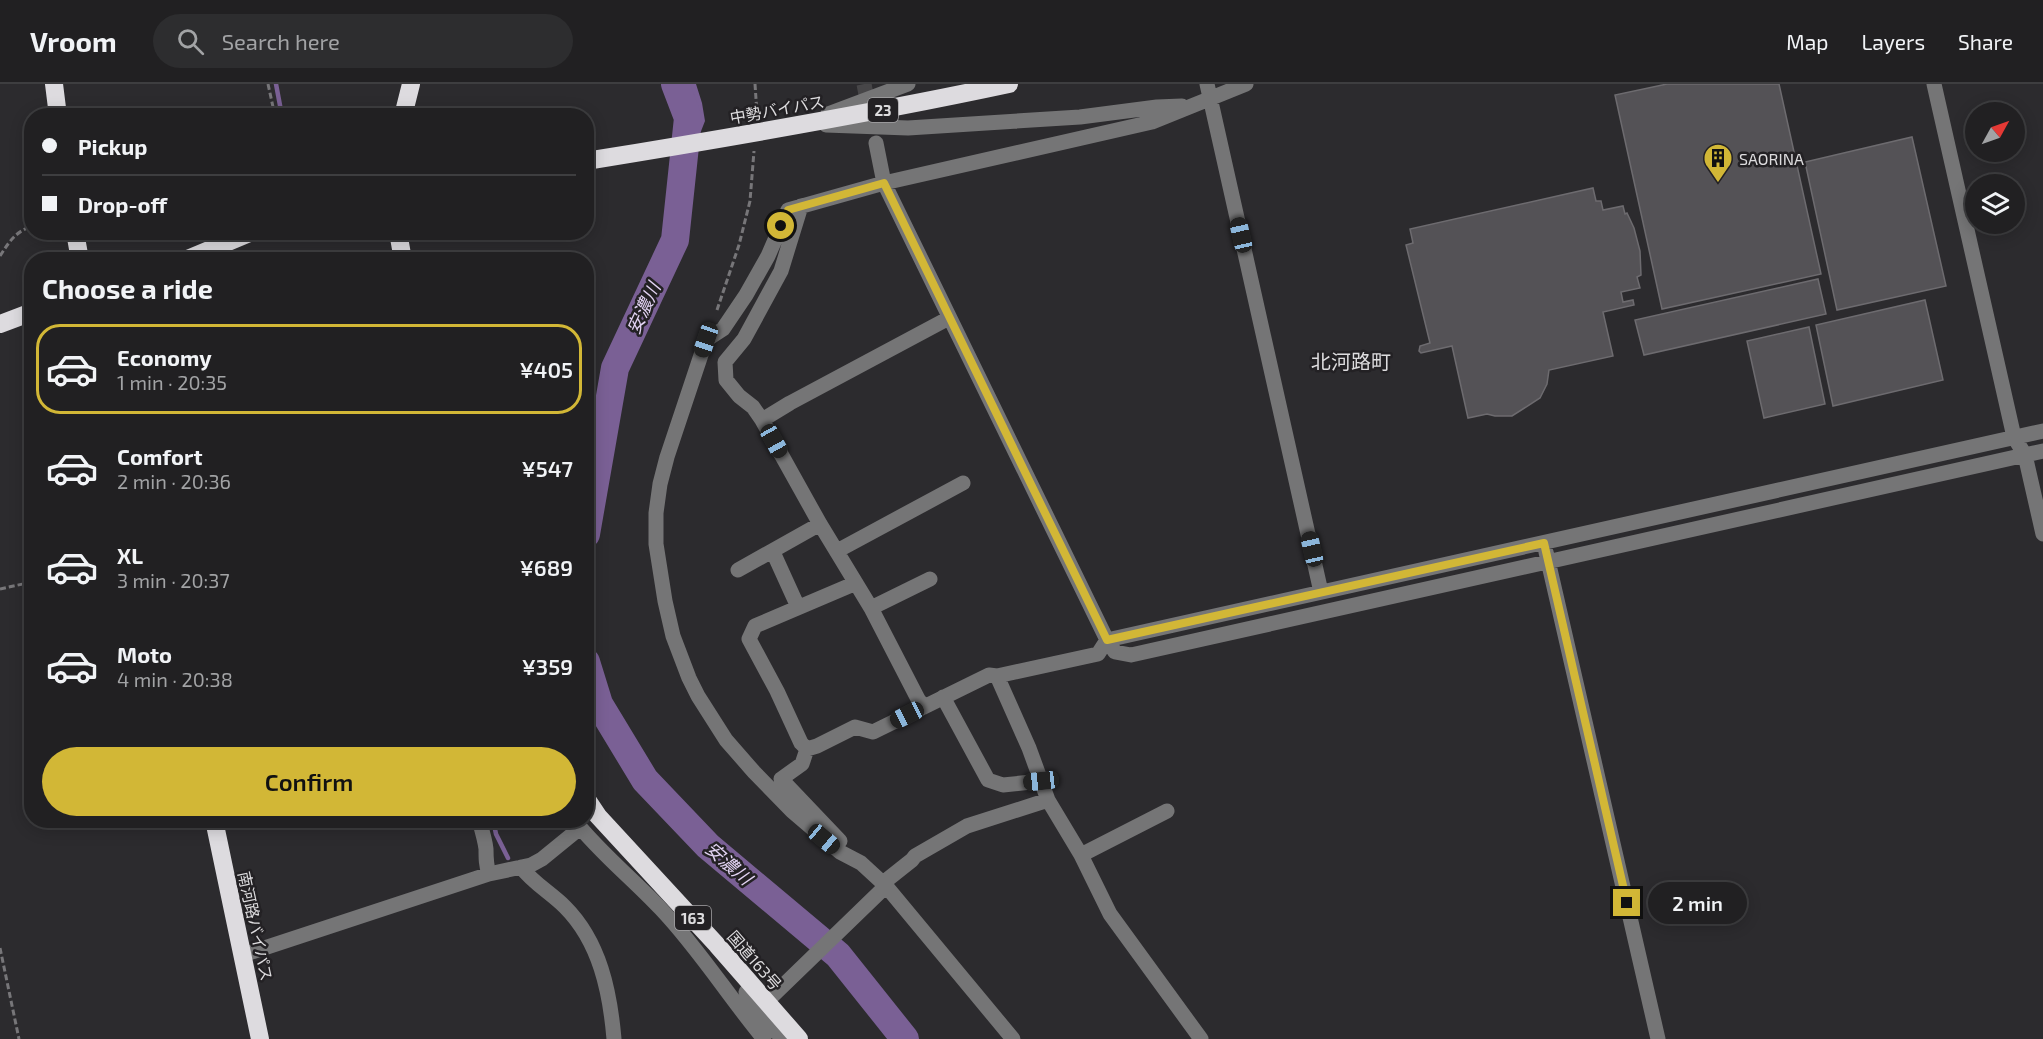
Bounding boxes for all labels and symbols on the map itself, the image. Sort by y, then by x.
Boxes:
street label: 中勢バイパス [728,91,826,127]
road number: 23 [868,98,898,122]
north arrow [1965,102,2025,162]
building icon: SAORINA [1702,142,1734,184]
place label: SAORINA [1739,149,1804,168]
route start [767,212,794,239]
car [1228,215,1254,255]
water label: 安濃川 [622,277,665,337]
car [692,320,720,360]
district label: 北河路町 [1311,349,1391,373]
car [757,421,791,461]
car [1299,529,1325,569]
car [887,699,927,731]
car [1022,770,1060,792]
car [804,821,844,857]
water label: 安濃川 [701,837,758,890]
street label: 南河路バイパス [235,869,277,983]
callout: 2 min [1648,882,1747,924]
route end [1613,889,1640,916]
road number: 163 [675,906,711,930]
street label: 国道163号 [724,926,786,994]

